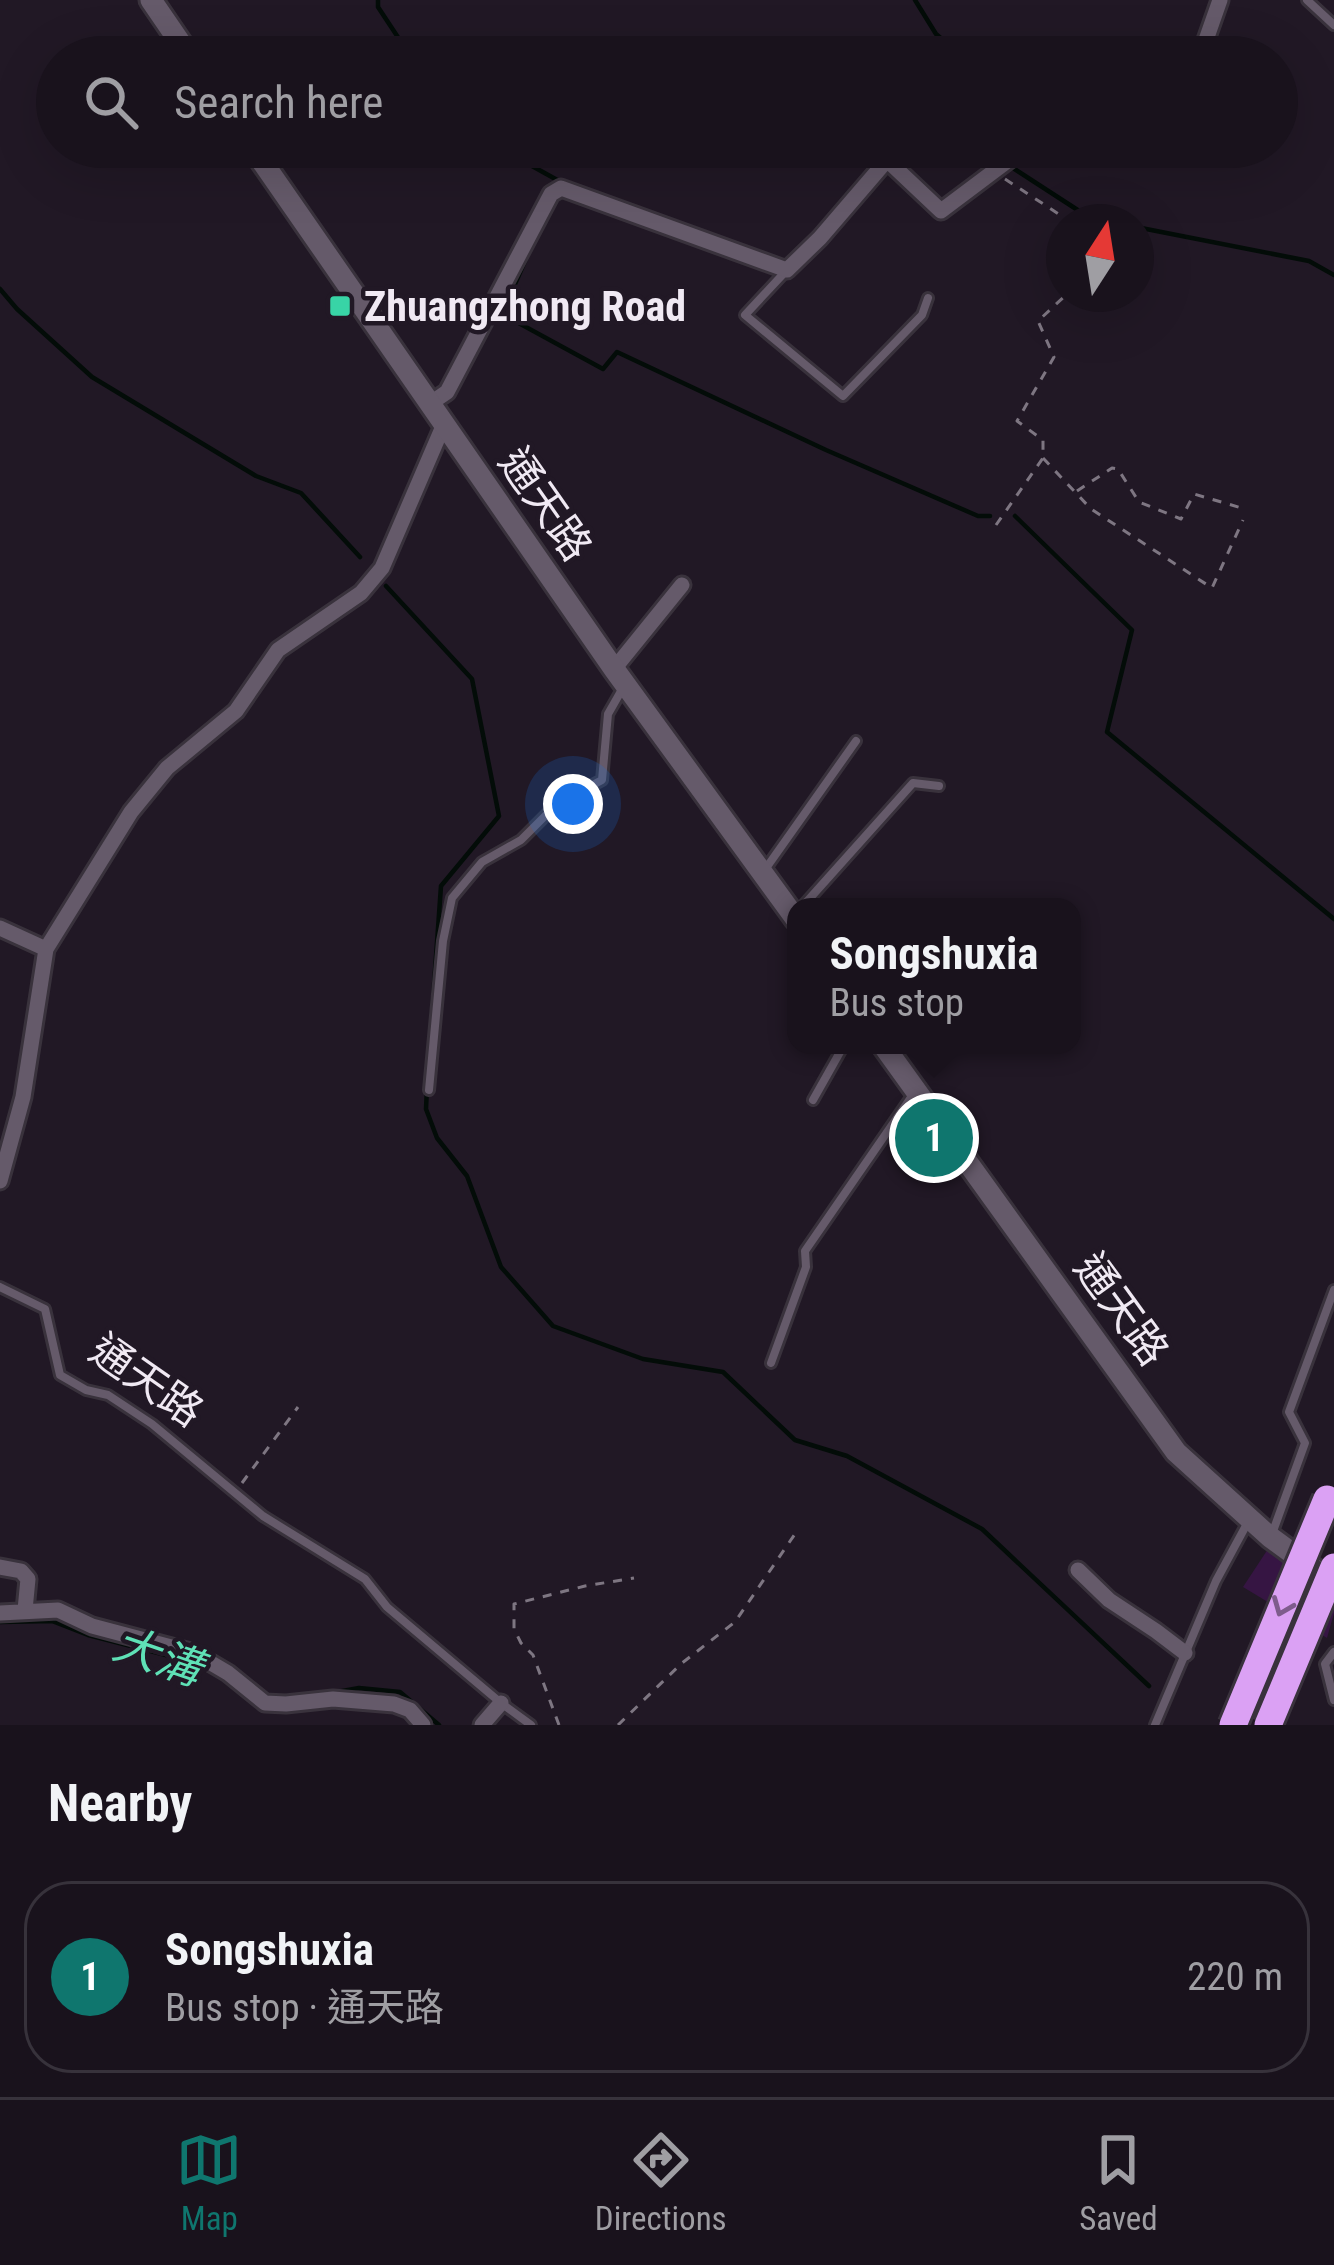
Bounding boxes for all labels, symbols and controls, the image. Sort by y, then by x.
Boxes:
search box [36,36,1298,168]
icon: search [78,69,144,135]
text: Search here [174,76,383,129]
north arrow [1046,204,1154,312]
place label: Zhuangzhong Road [364,282,686,331]
marker: Zhuangzhong Road [327,293,353,319]
street label: 通天路 [489,439,602,570]
your location [543,774,603,834]
popup [787,898,1081,1054]
text: Songshuxia [829,927,1039,980]
text: Bus stop [829,980,964,1026]
pin: 1 [895,1093,973,1183]
street label: 通天路 [1065,1244,1178,1375]
street label: 通天路 [81,1324,212,1437]
one-way arrow [1272,1595,1296,1616]
water label: 大溝 [107,1617,215,1698]
text: Nearby [48,1774,192,1833]
text: Songshuxia [165,1923,374,1976]
text: 1 [80,1954,100,2000]
text: 220 m [1187,1954,1283,2000]
text: Bus stop · 通天路 [165,1985,444,2031]
tab: Map [176,2127,242,2238]
tab: Directions [595,2127,727,2238]
tab: Saved [1079,2127,1158,2238]

